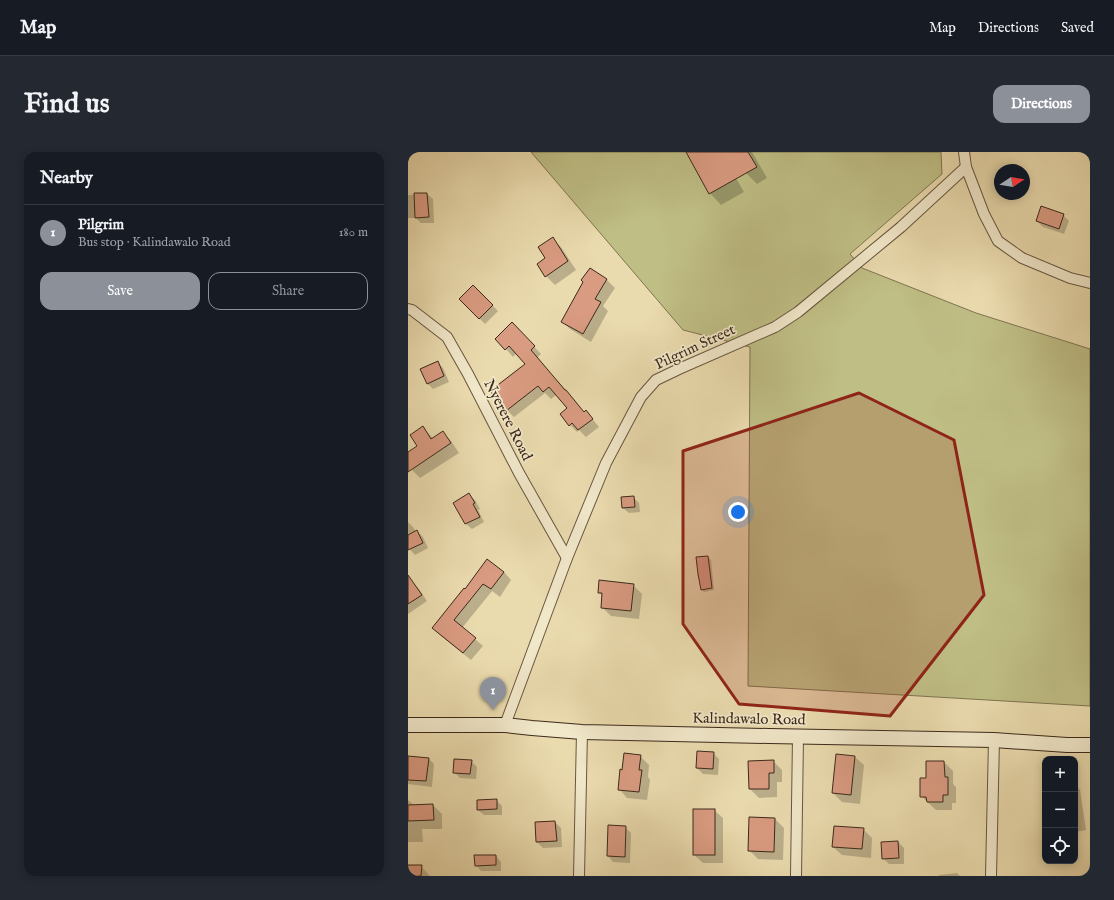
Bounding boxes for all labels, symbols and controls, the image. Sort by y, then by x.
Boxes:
text: Map [20,16,56,40]
text: Map [929,19,956,37]
text: Directions [978,19,1039,37]
text: Saved [1061,19,1094,37]
button: Directions [993,85,1090,123]
text: Find us [24,87,110,122]
north arrow [994,164,1030,200]
text: Nearby [40,168,93,189]
text: Pilgrim [78,215,124,234]
text: 1 [51,224,55,241]
text: 180 m [339,224,368,241]
text: Bus stop · Kalindawalo Road [78,234,231,251]
button: Save [40,272,200,310]
button: Share [208,272,368,310]
street label: Pilgrim Street [652,320,738,374]
street label: Nyerere Road [479,376,537,465]
your location [728,502,748,522]
pin: 1 [480,677,506,710]
street label: Kalindawalo Road [692,709,807,730]
map controls [1042,756,1078,864]
button: + [1042,756,1078,792]
button: − [1042,792,1078,828]
button: locate [1042,828,1078,864]

